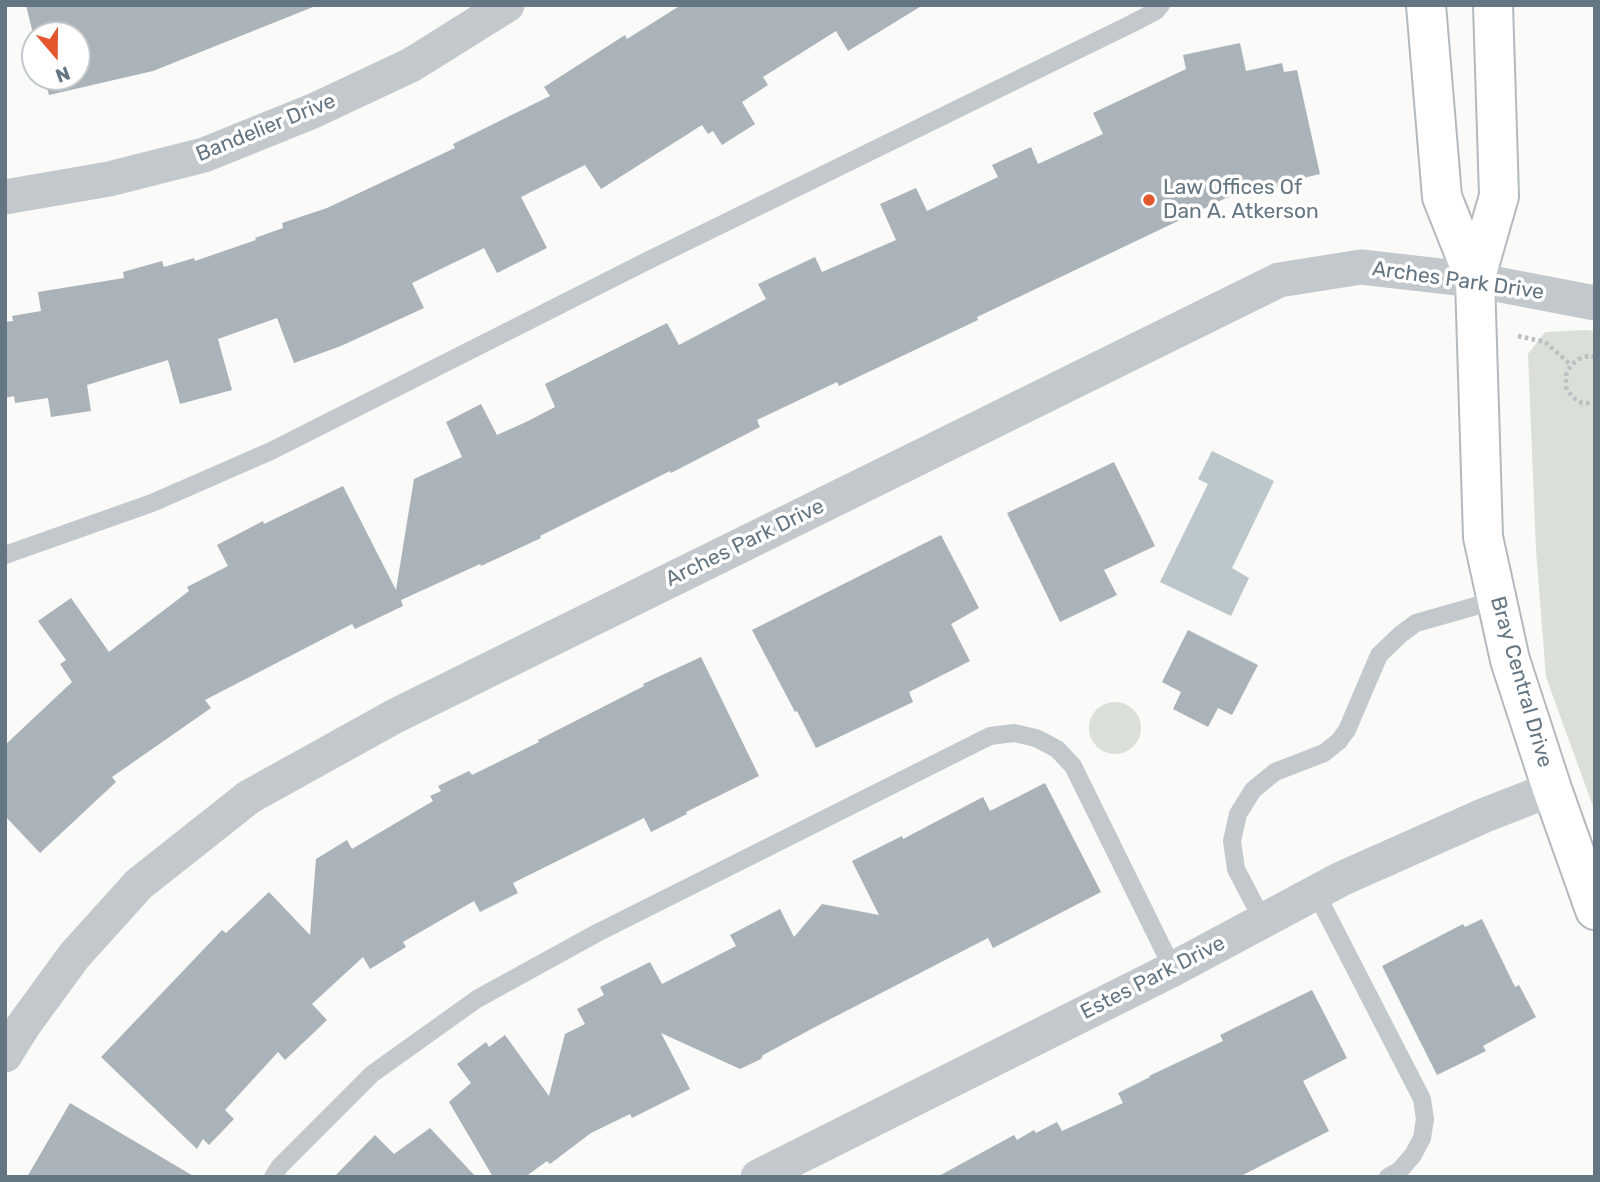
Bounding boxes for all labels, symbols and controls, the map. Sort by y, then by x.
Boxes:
north arrow [21,21,91,91]
text: N [52,61,73,87]
street label: Bandelier Drive [193,89,339,167]
place label: Law Offices Of Dan A. Atkerson [1163,175,1319,225]
marker: Law Offices Of Dan A. Atkerson [1141,192,1157,208]
street label: Arches Park Drive [1370,256,1546,306]
street label: Arches Park Drive [662,494,828,592]
street label: Bray Central Drive [1485,594,1557,770]
street label: Estes Park Drive [1077,931,1229,1025]

